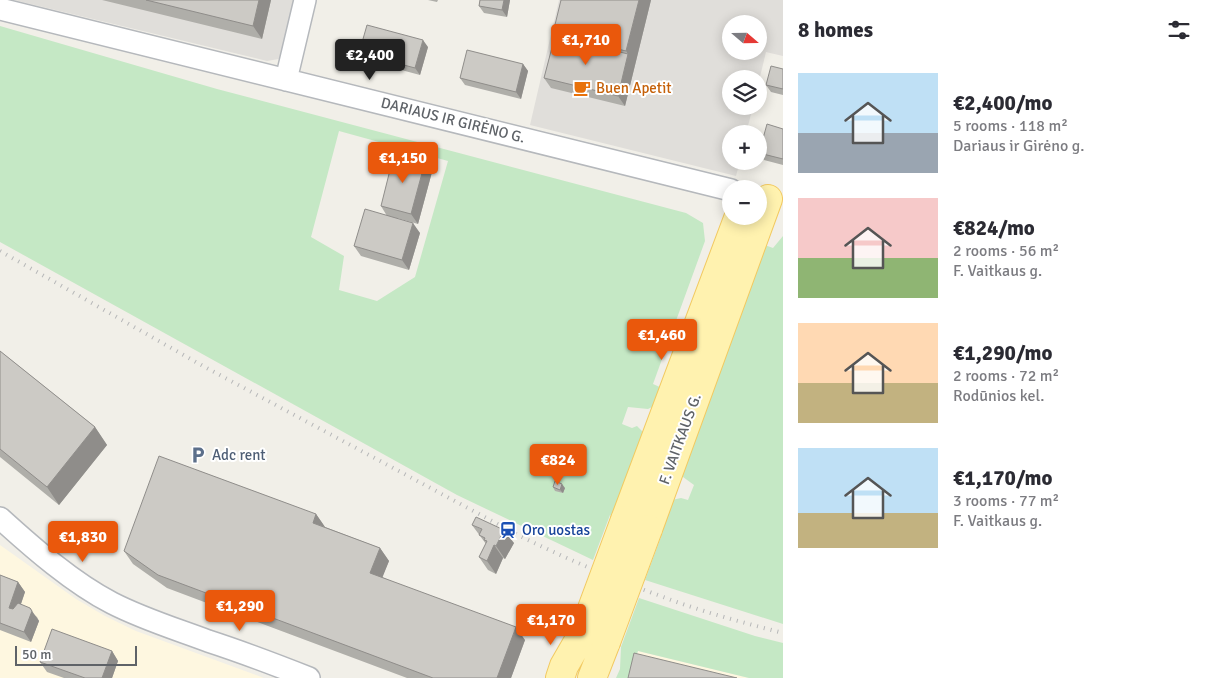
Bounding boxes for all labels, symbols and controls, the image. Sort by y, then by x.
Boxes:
north arrow [722,15,768,60]
map controls [722,15,767,225]
icon: filters [1165,16,1193,44]
text: 8 homes [798,17,873,43]
pin: €1,710 [545,23,627,66]
text: €1,710 [562,30,610,50]
pin: €2,400 [329,38,411,81]
text: €2,400 [346,45,394,65]
button: layers [722,70,767,115]
cafe icon: Buen Apetit [572,78,592,98]
place label: Buen Apetit [596,79,671,97]
text: €2,400/mo [953,90,1052,116]
street label: DARIAUS IR GIRĖNO G. [379,93,527,147]
icon: home [838,93,898,153]
text: 5 rooms · 118 m² [953,116,1068,136]
button: + [722,125,767,170]
text: Dariaus ir Girėno g. [953,136,1084,156]
pin: €1,150 [362,142,444,184]
text: €1,150 [379,148,427,168]
button: − [722,180,767,225]
text: €824/mo [953,215,1035,241]
icon: home [838,218,898,278]
text: 2 rooms · 56 m² [953,241,1059,261]
text: F. Vaitkaus g. [953,261,1042,281]
pin: €1,460 [621,318,703,361]
text: €1,460 [638,325,686,345]
text: €1,290/mo [953,340,1052,366]
icon: home [838,343,898,403]
text: 2 rooms · 72 m² [953,366,1059,386]
text: Rodūnios kel. [953,386,1044,406]
street label: F. VAITKAUS G. [655,391,705,487]
pin: €824 [528,444,588,486]
parking icon: Adc rent [188,445,208,465]
place label: Adc rent [212,446,266,464]
text: €824 [541,450,575,470]
text: €1,170/mo [953,465,1052,491]
icon: home [838,468,898,528]
text: 3 rooms · 77 m² [953,491,1059,511]
text: F. Vaitkaus g. [953,511,1042,531]
pin: €1,830 [42,520,124,563]
station icon: Oro uostas [498,520,518,540]
place label: Oro uostas [522,521,591,539]
text: €1,830 [59,527,107,547]
pin: €1,290 [199,590,281,632]
text: €1,290 [216,596,264,616]
pin: €1,170 [510,604,592,646]
text: €1,170 [527,610,575,630]
scale bar [15,643,138,666]
text: 50 m [22,646,51,663]

